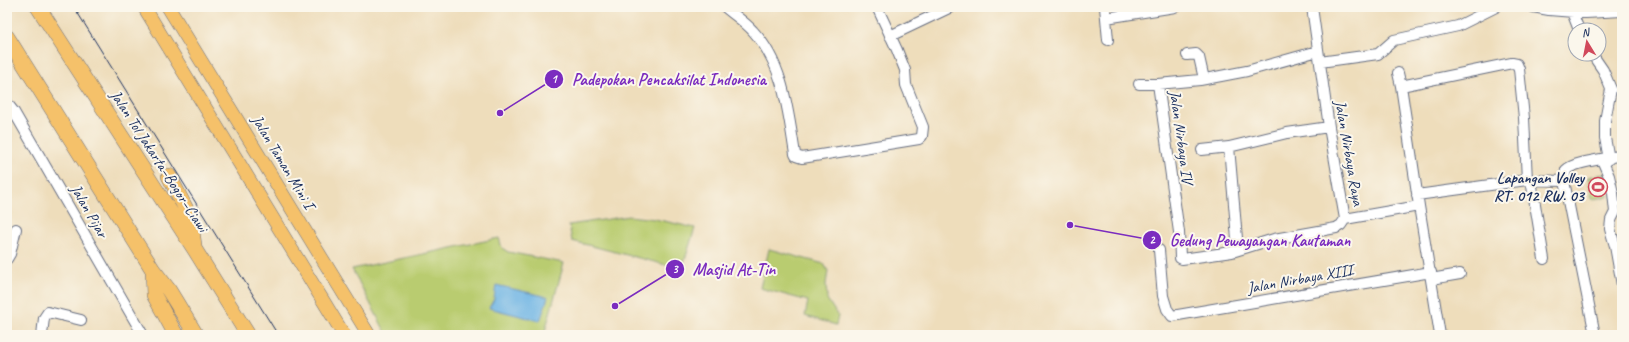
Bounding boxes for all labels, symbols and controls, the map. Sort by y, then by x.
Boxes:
north arrow [1567,22,1607,62]
text: N [1581,24,1592,40]
callout: Padepokan Pencaksilat Indonesia [544,65,774,94]
text: Padepokan Pencaksilat Indonesia [572,69,768,90]
text: 1 [551,71,558,87]
street label: Jalan Tol Jakarta–Bogor–Ciawi [105,85,214,237]
street label: Jalan Nirbaya IV [1164,88,1198,188]
street label: Jalan Nirbaya Raya [1330,98,1368,208]
street label: Jalan Taman Mini I [247,110,321,216]
place label: Lapangan Volley RT. 012 RW. 03 [1494,168,1586,206]
sports icon: Lapangan Volley RT. 012 RW. 03 [1587,176,1609,198]
street label: Jalan Pijar [65,180,113,243]
callout: Gedung Pewayangan Kautaman [1142,226,1359,255]
text: Gedung Pewayangan Kautaman [1170,230,1352,251]
text: 2 [1149,232,1156,248]
callout: Masjid At-Tin [665,254,784,283]
text: Masjid At-Tin [693,259,776,280]
street label: Jalan Nirbaya XIII [1245,259,1358,298]
text: 3 [672,261,679,277]

